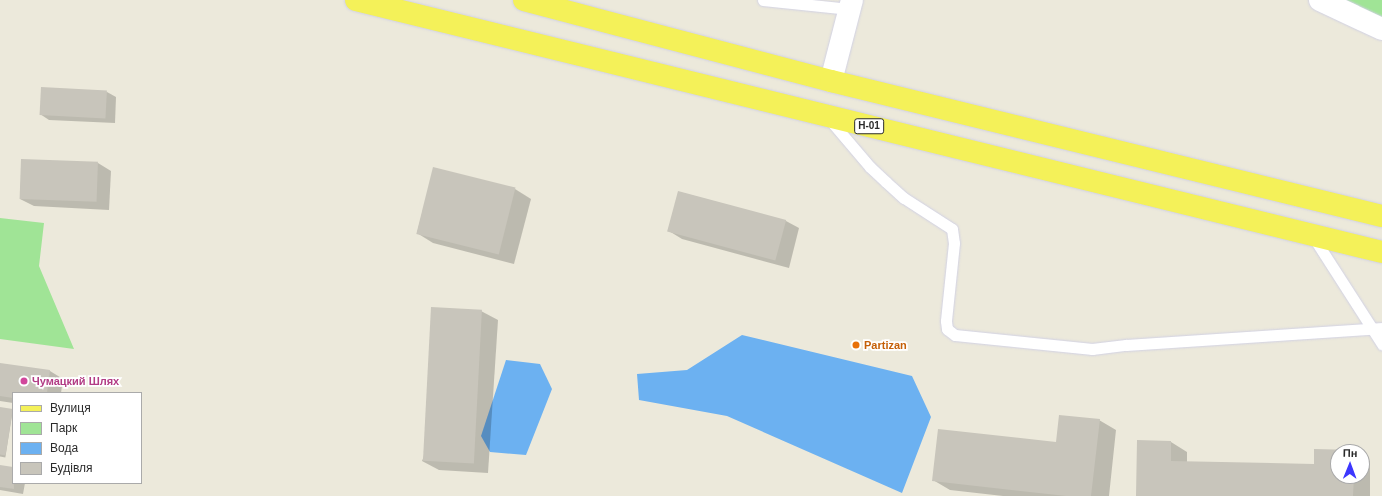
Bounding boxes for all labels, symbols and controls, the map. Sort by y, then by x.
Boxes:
road number: Н-01 [854,118,884,134]
place label: Partizan [864,338,907,352]
marker: Partizan [851,340,861,350]
place label: Чумацкий Шлях [32,374,119,388]
marker: Чумацкий Шлях [19,376,29,386]
legend [12,392,142,484]
text: Вулиця [50,401,91,415]
text: Парк [50,421,77,435]
text: Вода [50,441,78,455]
north arrow [1330,444,1370,484]
text: Пн [1343,447,1358,459]
text: Будівля [50,461,92,475]

